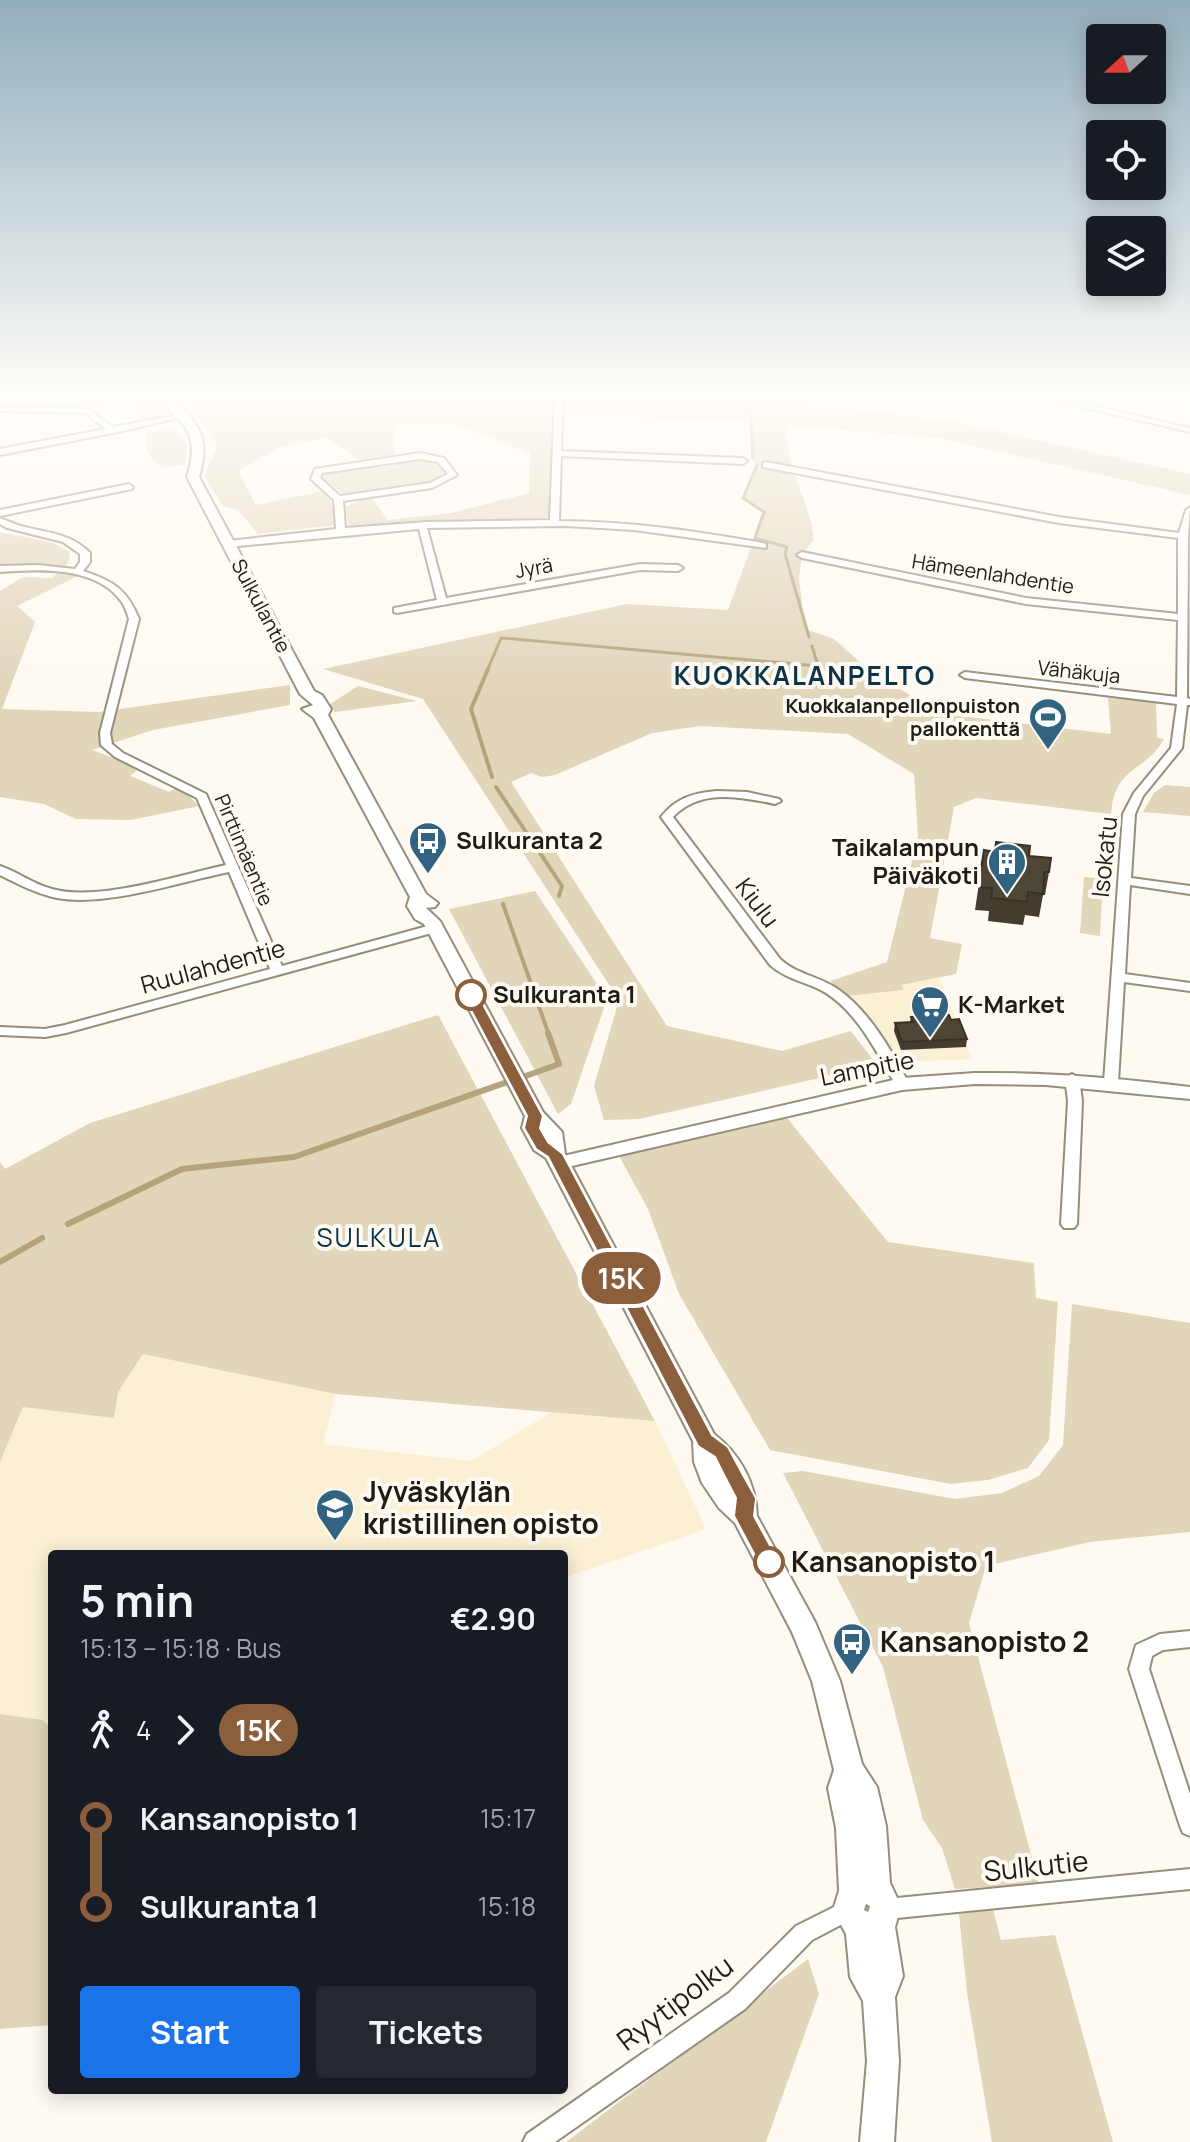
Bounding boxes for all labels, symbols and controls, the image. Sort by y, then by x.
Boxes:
north arrow [1086,24,1166,104]
map controls [1086,24,1166,296]
button: locate [1086,120,1166,200]
button: layers [1086,216,1166,296]
street label: Hämeenlahdentie [910,547,1076,600]
street label: Jyrä [513,551,555,584]
street label: Sulkulantie [225,554,297,657]
street label: Vähäkuja [1036,654,1122,689]
district label: KUOKKALANPELTO [674,657,936,693]
place label: Kuokkalanpellonpuiston pallokenttä [786,692,1020,742]
sports icon: Kuokkalanpellonpuiston pallokenttä [1027,696,1069,751]
street label: Pirttimäentie [209,790,280,910]
street label: Isokatu [1083,815,1124,899]
bus stop icon: Sulkuranta 2 [407,820,449,875]
place label: Sulkuranta 2 [456,823,603,856]
place label: Taikalampun Päiväkoti [832,830,979,891]
building icon: Taikalampun Päiväkoti [986,841,1028,896]
street label: Kiulu [729,871,788,934]
street label: Ruulahdentie [137,930,288,1001]
place label: Sulkuranta 1 [493,977,636,1010]
marker: Sulkuranta 1 [456,980,486,1010]
supermarket icon: K-Market [909,984,951,1039]
place label: K-Market [958,987,1065,1020]
street label: Lampitie [817,1042,916,1093]
district label: SULKULA [317,1219,441,1255]
line badge: 15K [575,1252,667,1304]
text: 15K [598,1259,644,1297]
place label: Jyväskylän kristillinen opisto [363,1472,599,1542]
school or university icon: Jyväskylän kristillinen opisto [314,1487,356,1542]
place label: Kansanopisto 1 [791,1542,995,1580]
marker: Kansanopisto 1 [754,1547,784,1577]
text: 5 min [80,1570,194,1630]
text: €2.90 [450,1598,536,1639]
bus stop icon: Kansanopisto 2 [831,1621,873,1676]
place label: Kansanopisto 2 [880,1622,1089,1660]
text: 15:13 – 15:18 · Bus [80,1630,281,1666]
icon: walk [80,1708,124,1752]
icon: forward [163,1708,207,1752]
text: 15K [235,1711,282,1749]
text: 4 [136,1712,151,1748]
text: Kansanopisto 1 [140,1798,359,1839]
text: 15:17 [480,1800,536,1836]
street label: Sulkutie [982,1841,1090,1889]
text: Sulkuranta 1 [140,1886,319,1927]
text: 15:18 [478,1888,536,1924]
street label: Ryytipolku [609,1946,740,2058]
button: Start [80,1986,300,2078]
button: Tickets [316,1986,536,2078]

